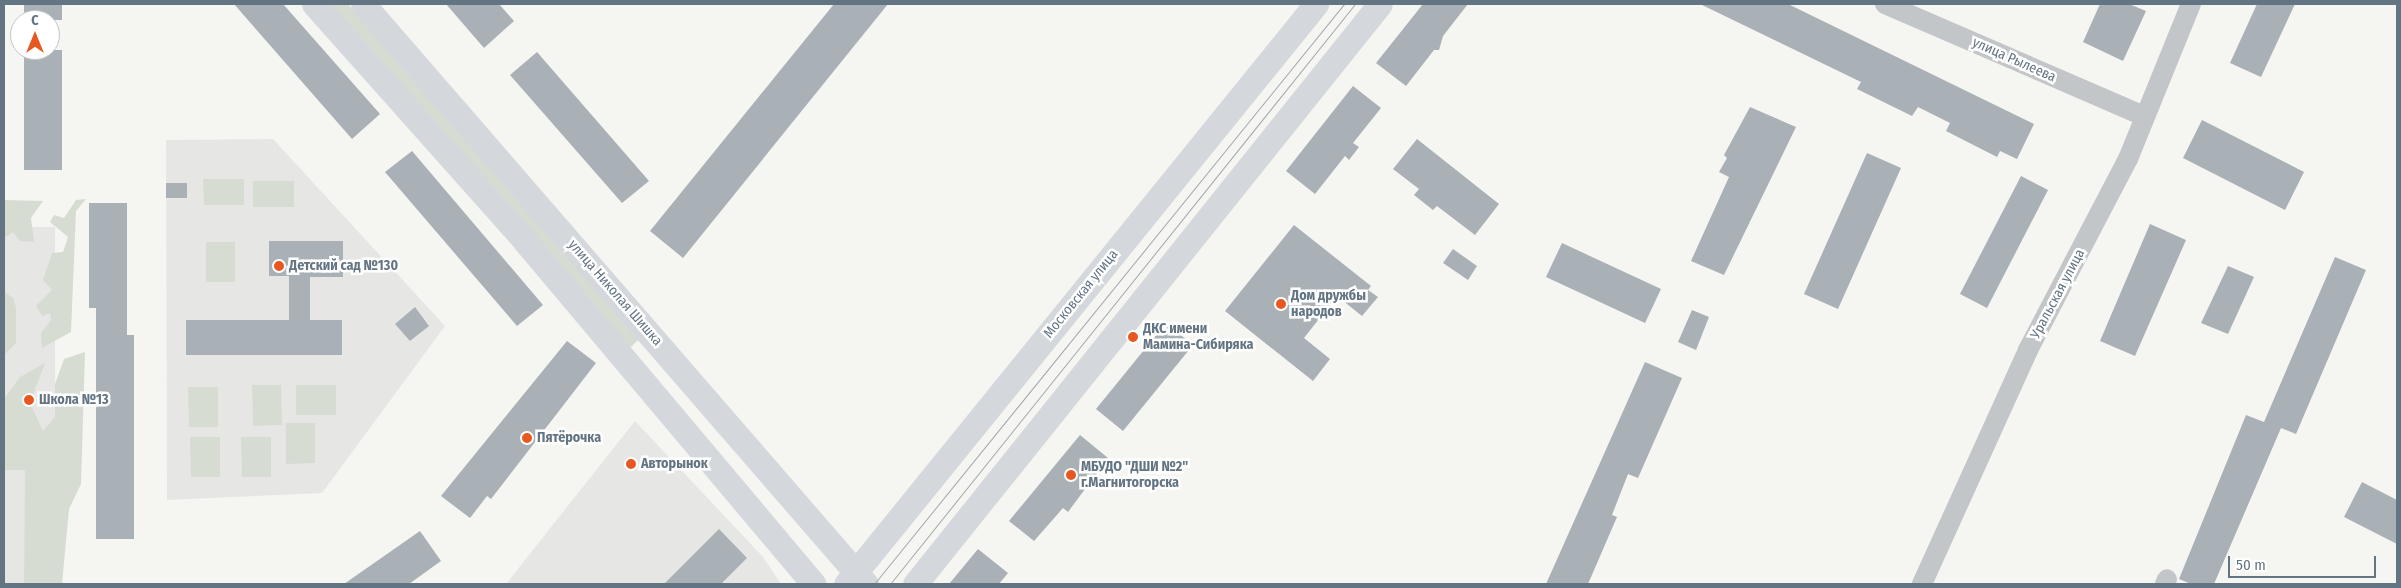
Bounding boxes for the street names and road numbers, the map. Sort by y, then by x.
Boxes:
street label: улица Рылеева [1970,34,2058,86]
street label: улица Николая Шишка [565,237,665,349]
street label: Уральская улица [2027,246,2089,342]
street label: Московская улица [1040,247,1122,341]

